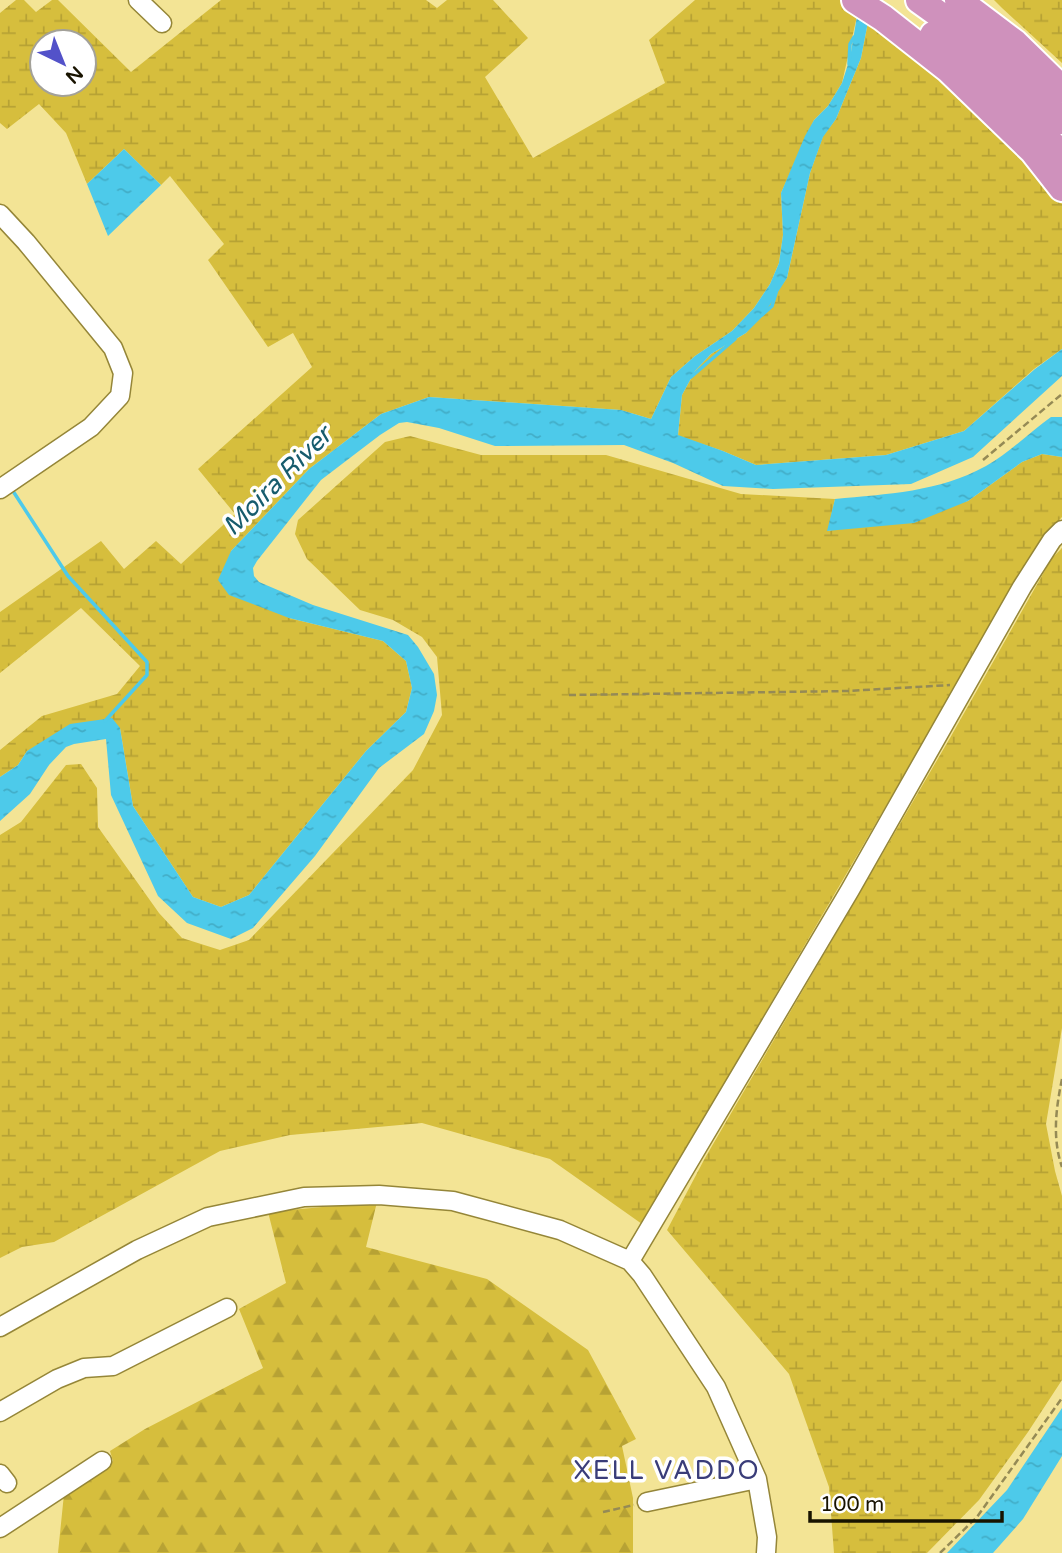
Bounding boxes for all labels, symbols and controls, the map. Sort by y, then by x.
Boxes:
north arrow [28,28,98,98]
text: N [61,61,87,88]
water label: Moira River [216,418,340,542]
district label: XELL VADDO [573,1455,761,1486]
scale bar [810,1480,1002,1524]
text: 100 m [820,1492,884,1517]

